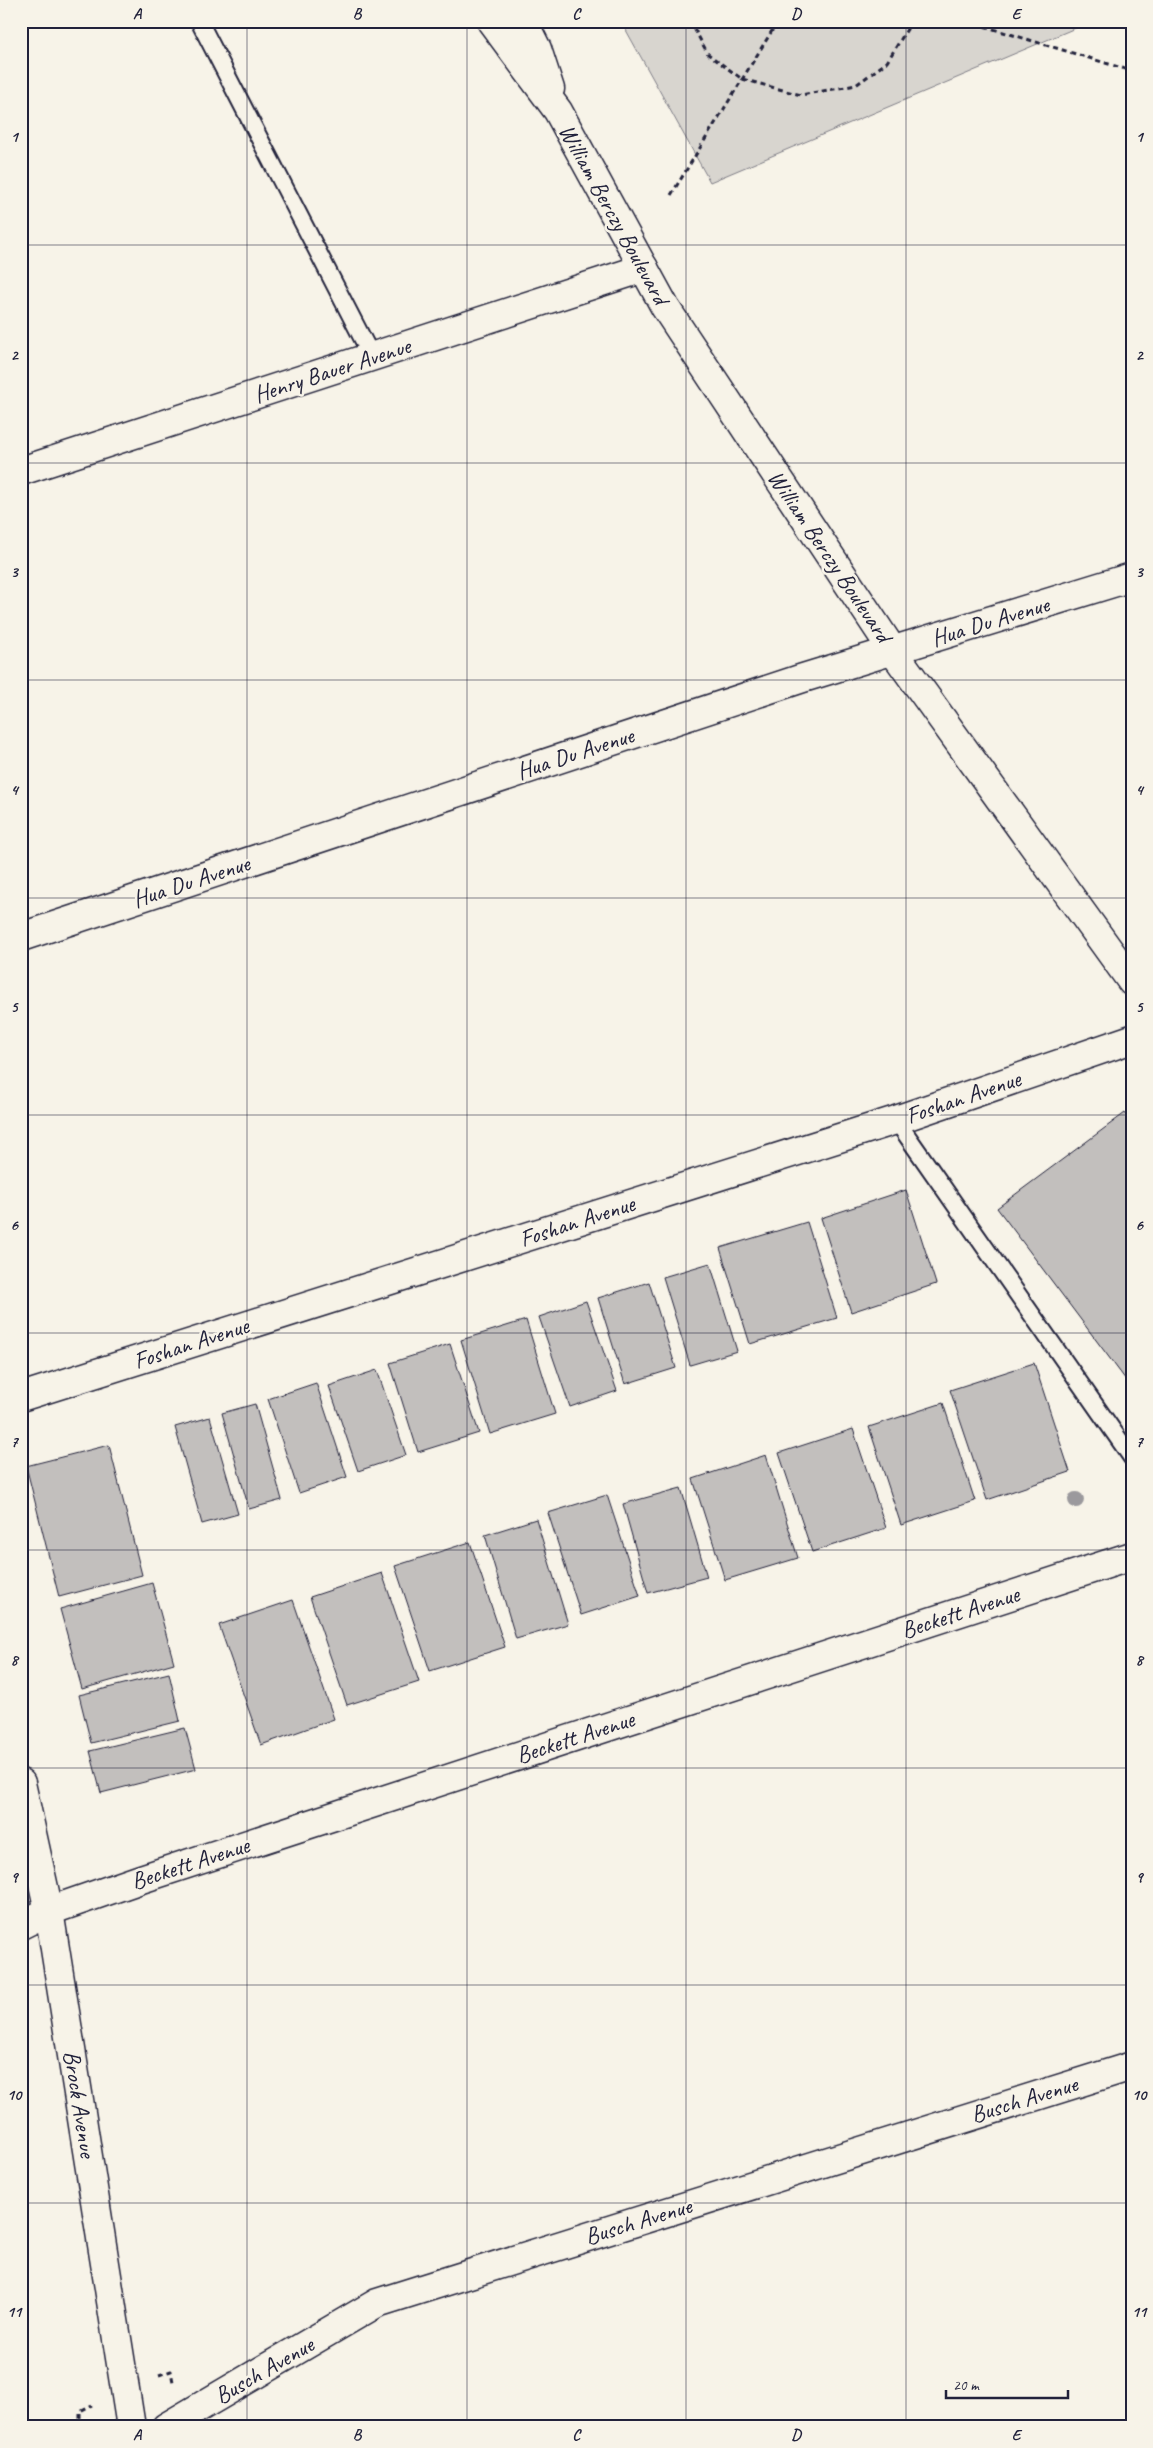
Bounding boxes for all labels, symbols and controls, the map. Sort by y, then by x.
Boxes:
text: A [133,4,143,24]
text: B [353,4,363,24]
text: C [572,4,582,24]
text: D [791,4,802,24]
text: E [1012,4,1023,24]
street label: William Berczy Boulevard [552,119,678,312]
text: 1 [10,127,19,147]
text: 1 [1135,127,1144,147]
street label: Henry Bauer Avenue [250,330,416,409]
text: 2 [10,345,19,365]
text: 2 [1135,345,1144,365]
street label: William Berczy Boulevard [761,464,901,651]
text: 3 [10,562,19,582]
text: 3 [1135,562,1144,582]
street label: Hua Du Avenue [927,588,1055,653]
street label: Hua Du Avenue [513,719,640,786]
text: 4 [10,780,19,800]
text: 4 [1135,780,1144,800]
street label: Hua Du Avenue [129,847,256,914]
text: 5 [11,997,20,1017]
text: 5 [1136,997,1145,1017]
street label: Foshan Avenue [902,1063,1026,1131]
street label: Foshan Avenue [516,1188,640,1254]
text: 6 [10,1215,19,1235]
text: 6 [1135,1215,1144,1235]
street label: Foshan Avenue [130,1310,254,1376]
text: 7 [10,1432,19,1452]
text: 7 [1135,1432,1144,1452]
street label: Beckett Avenue [897,1578,1025,1645]
text: 8 [10,1650,19,1670]
text: 8 [1135,1650,1144,1670]
street label: Beckett Avenue [512,1703,640,1770]
street label: Beckett Avenue [127,1829,255,1896]
text: 9 [10,1867,19,1887]
text: 9 [1135,1867,1144,1887]
street label: Brock Avenue [57,2048,104,2162]
street label: Busch Avenue [967,2068,1083,2129]
text: 10 [7,2085,23,2105]
text: 10 [1132,2085,1148,2105]
street label: Busch Avenue [581,2190,697,2251]
text: 11 [7,2302,23,2322]
text: 11 [1132,2302,1148,2322]
street label: Busch Avenue [209,2328,321,2410]
scale bar [946,2368,1068,2400]
text: 20 m [953,2376,980,2395]
text: A [133,2425,143,2445]
text: B [353,2425,363,2445]
text: C [572,2425,582,2445]
text: D [791,2425,802,2445]
text: E [1012,2425,1023,2445]

